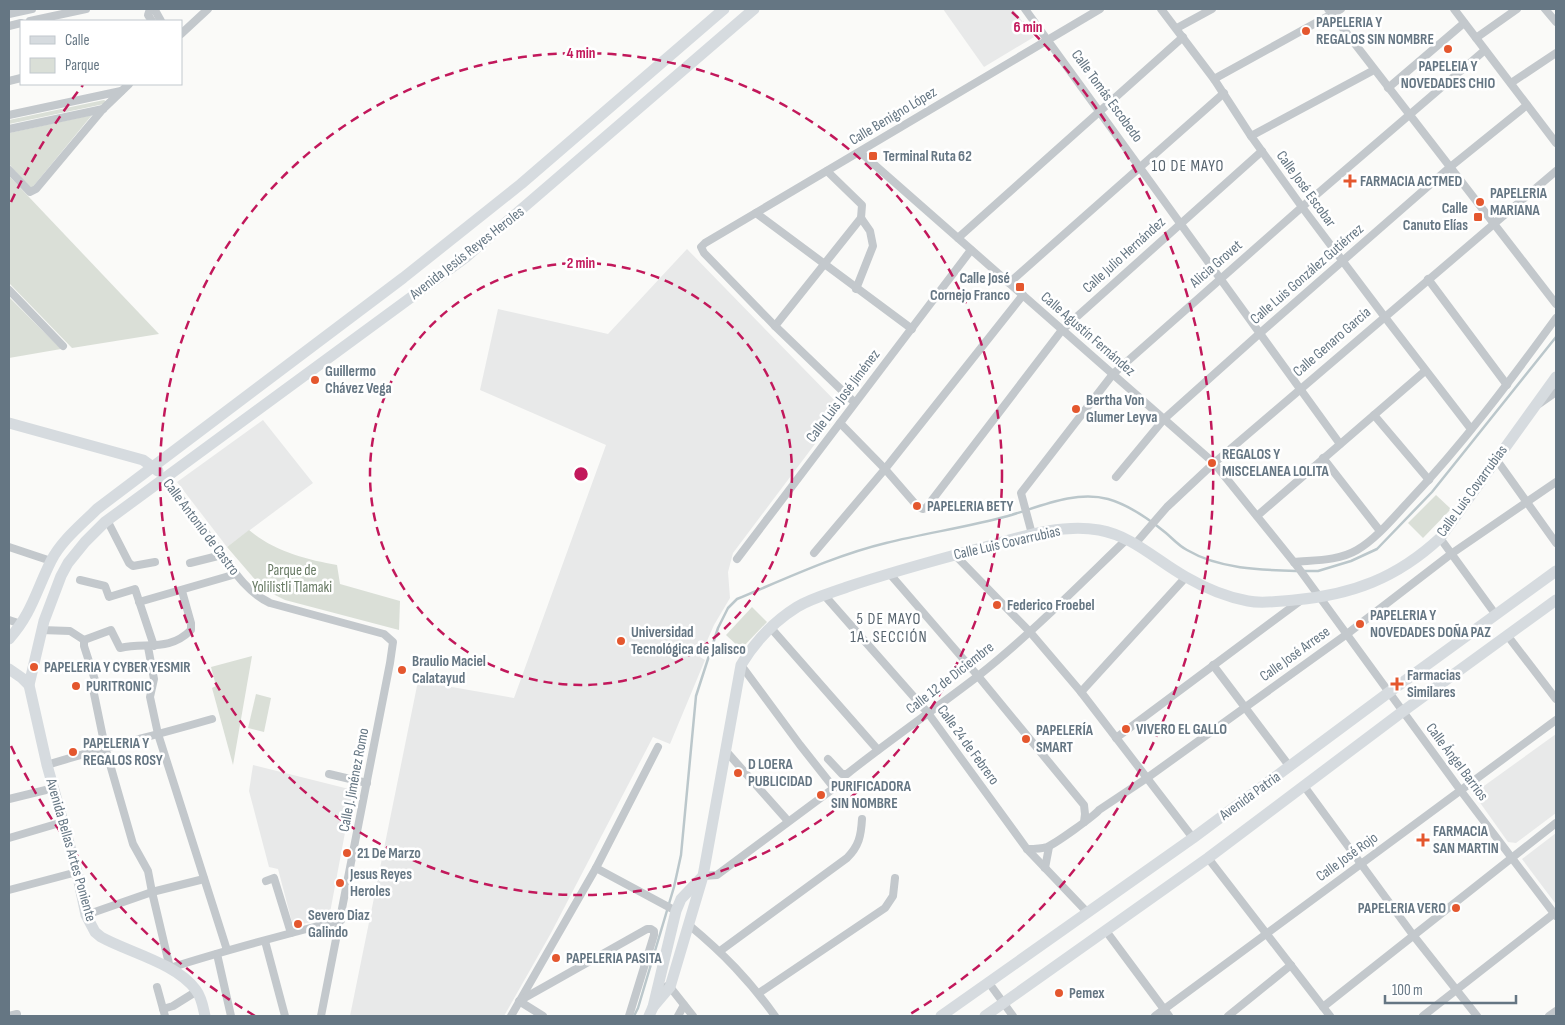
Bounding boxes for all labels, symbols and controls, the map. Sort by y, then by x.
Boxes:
place label: PAPELERIA Y REGALOS SIN NOMBRE [1316,13,1434,49]
text: 6 min [1013,18,1043,37]
legend [20,20,182,85]
marker: PAPELERIA Y REGALOS SIN NOMBRE [1300,25,1312,37]
text: Calle [65,31,89,50]
marker: PAPELEIA Y NOVEDADES CHIO [1442,43,1454,55]
text: 4 min [567,44,595,63]
street label: Calle Tomás Escobedo [1067,46,1147,146]
text: Parque [65,56,100,75]
place label: PAPELEIA Y NOVEDADES CHIO [1401,57,1495,93]
street label: Calle Benigno López [846,82,941,150]
place label: Terminal Ruta 62 [883,147,972,166]
street label: Calle José Escobar [1272,147,1341,232]
marker: Terminal Ruta 62 [867,150,879,162]
district label: 1O DE MAYO [1152,157,1224,176]
place label: FARMACIA ACTMED [1360,172,1463,191]
marker: FARMACIA ACTMED [1344,175,1356,187]
place label: PAPELERIA MARIANA [1490,184,1548,220]
marker: PAPELERIA MARIANA [1474,196,1486,208]
place label: Calle Canuto Elías [1403,199,1468,235]
street label: Avenida Jesús Reyes Heroles [405,202,528,304]
marker: Calle Canuto Elías [1472,211,1484,223]
street label: Calle Julio Hernández [1079,212,1170,297]
street label: Calle Luis González Gutiérrez [1246,219,1368,328]
street label: Alicia Grovet [1185,236,1246,293]
text: 2 min [567,254,595,273]
place label: Calle José Cornejo Franco [930,269,1010,305]
marker: Calle José Cornejo Franco [1014,281,1026,293]
street label: Calle Agustín Fernández [1037,288,1140,381]
street label: Calle Genaro García [1289,303,1375,381]
street label: Calle Luis José Jiménez [802,345,885,446]
place label: Guillermo Chávez Vega [325,362,392,398]
marker: Guillermo Chávez Vega [309,374,321,386]
place label: Bertha Von Glumer Leyva [1086,391,1157,427]
marker: Bertha Von Glumer Leyva [1070,403,1082,415]
street label: Calle Luis Covarrubias [1432,441,1512,541]
place label: REGALOS Y MISCELANEA LOLITA [1222,445,1330,481]
marker: REGALOS Y MISCELANEA LOLITA [1206,457,1218,469]
centre of rings [572,465,590,483]
street label: Calle Antonio de Castro [158,475,244,579]
place label: PAPELERIA BETY [927,497,1013,516]
marker: PAPELERIA BETY [911,500,923,512]
street label: Calle Luis Covarrubias [952,522,1062,564]
park label: Parque de Yolilistli Tlamaki [252,561,332,597]
place label: Federico Froebel [1007,596,1095,615]
marker: Federico Froebel [991,599,1003,611]
place label: PAPELERIA Y NOVEDADES DOÑA PAZ [1370,606,1491,642]
district label: 5 DE MAYO 1A. SECCIÓN [850,610,928,647]
marker: PAPELERIA Y NOVEDADES DOÑA PAZ [1354,618,1366,630]
street label: Calle José Arrese [1256,622,1334,686]
place label: Universidad Tecnológica de Jalisco [631,623,746,659]
marker: Universidad Tecnológica de Jalisco [615,635,627,647]
street label: Calle 12 de Diciembre [902,638,998,718]
place label: Braulio Maciel Calatayud [412,652,486,688]
place label: PAPELERIA Y CYBER YESMIR [44,658,191,677]
marker: PAPELERIA Y CYBER YESMIR [28,661,40,673]
marker: Braulio Maciel Calatayud [396,664,408,676]
place label: Farmacias Similares [1407,666,1461,702]
place label: PURITRONIC [86,677,152,696]
marker: Farmacias Similares [1391,678,1403,690]
marker: PURITRONIC [70,680,82,692]
street label: Calle 24 de Febrero [933,701,1003,789]
street label: Calle Ángel Barrios [1422,719,1492,805]
place label: VIVERO EL GALLO [1136,720,1227,739]
place label: PAPELERÍA SMART [1036,721,1094,757]
marker: VIVERO EL GALLO [1120,723,1132,735]
street label: Calle J. Jiménez Romo [335,726,373,834]
marker: PAPELERÍA SMART [1020,733,1032,745]
place label: PAPELERIA Y REGALOS ROSY [83,734,163,770]
marker: PAPELERIA Y REGALOS ROSY [67,746,79,758]
place label: D LOERA PUBLICIDAD [748,755,813,791]
marker: D LOERA PUBLICIDAD [732,767,744,779]
street label: Avenida Patria [1215,767,1284,825]
street label: Avenida Bellas Artes Poniente [41,775,100,924]
place label: PURIFICADORA SIN NOMBRE [831,777,912,813]
marker: PURIFICADORA SIN NOMBRE [815,789,827,801]
place label: FARMACIA SAN MARTIN [1433,822,1499,858]
street label: Calle José Rojo [1312,828,1382,886]
marker: FARMACIA SAN MARTIN [1417,834,1429,846]
place label: 21 De Marzo [357,844,421,863]
marker: 21 De Marzo [341,847,353,859]
place label: Jesus Reyes Heroles [349,865,412,901]
marker: Jesus Reyes Heroles [334,877,346,889]
place label: PAPELERIA VERO [1358,899,1446,918]
marker: PAPELERIA VERO [1450,902,1462,914]
place label: Severo Diaz Galindo [308,906,370,942]
marker: Severo Diaz Galindo [292,918,304,930]
place label: PAPELERIA PASITA [566,949,663,968]
marker: PAPELERIA PASITA [550,952,562,964]
scale bar [1385,972,1516,1004]
text: 100 m [1392,981,1423,1000]
place label: Pemex [1069,984,1105,1003]
marker: Pemex [1053,987,1065,999]

